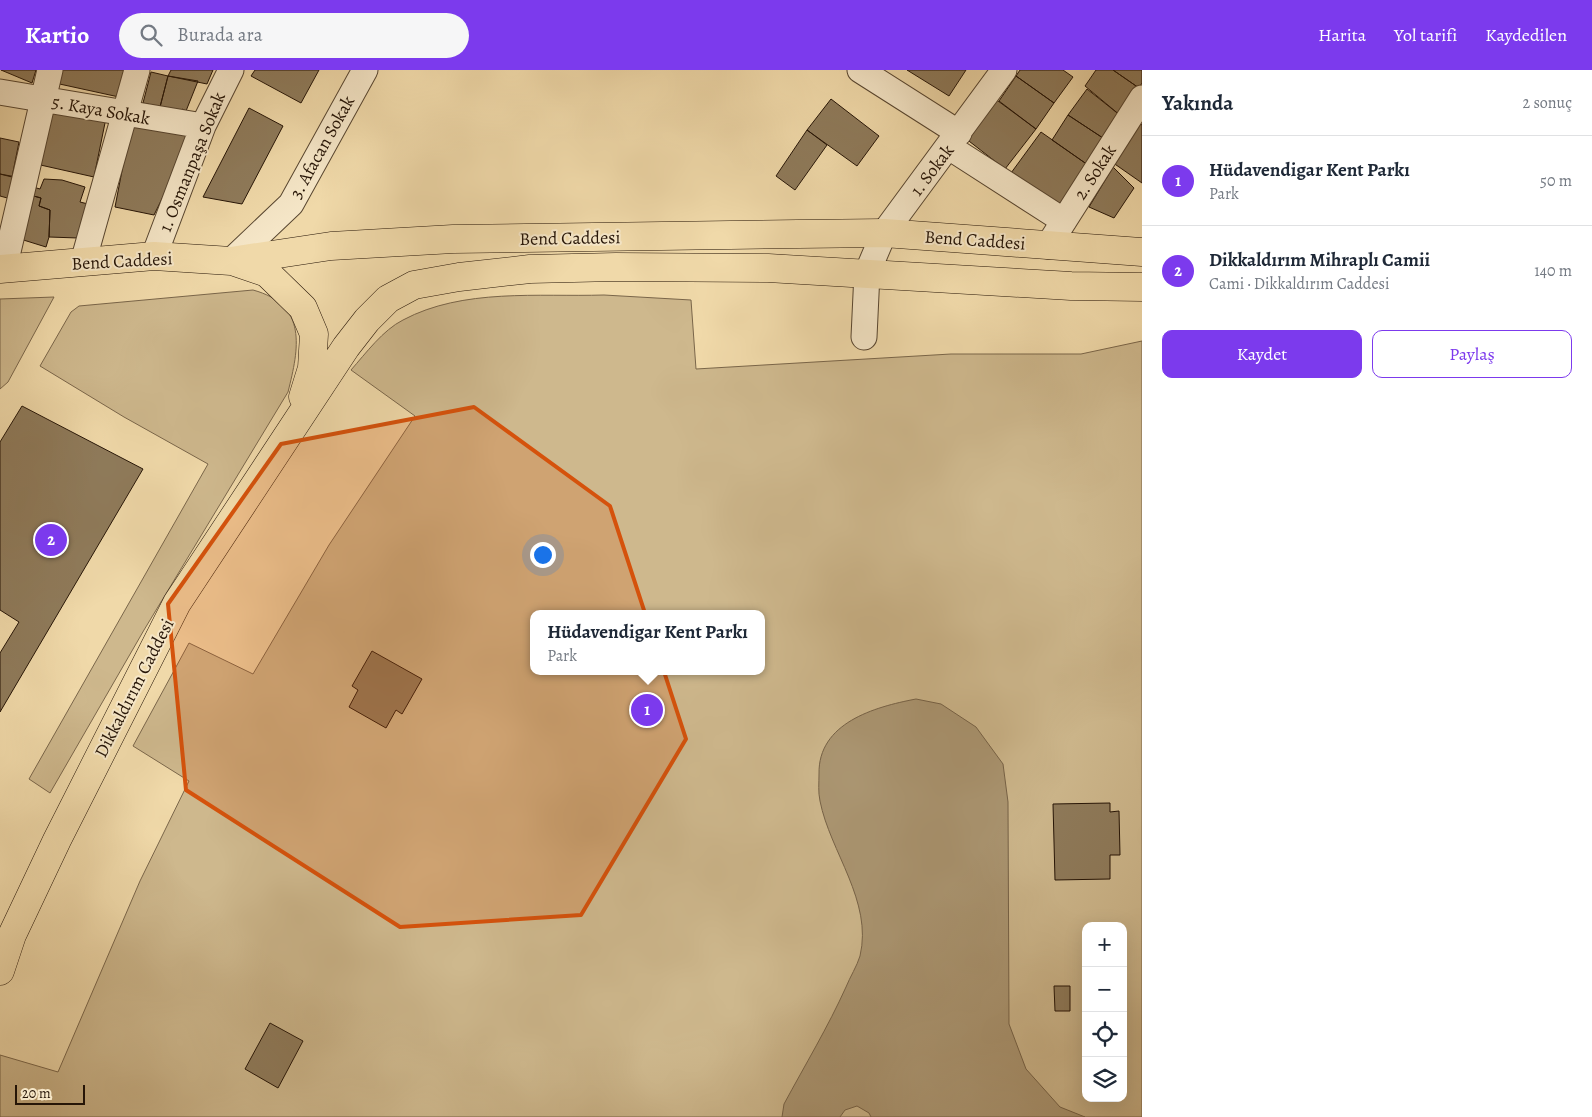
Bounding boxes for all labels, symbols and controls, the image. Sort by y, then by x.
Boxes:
search box [119,13,469,58]
text: Kartio [25,19,89,51]
icon: search [137,21,165,49]
text: Burada ara [177,22,263,48]
text: Harita [1318,23,1366,47]
text: Yol tarifi [1394,23,1457,47]
text: Kaydedilen [1485,23,1567,47]
street label: 1. Osmanpaşa Sokak [153,88,231,236]
text: Yakında [1162,89,1233,117]
street label: 5. Kaya Sokak [50,90,152,130]
street label: 3. Afacan Sokak [284,91,360,203]
text: 2 sonuç [1523,92,1572,114]
street label: 1. Sokak [905,139,959,201]
street label: 2. Sokak [1068,140,1122,204]
text: Hüdavendigar Kent Parkı [1209,157,1410,183]
text: 1 [1175,170,1181,192]
text: 50 m [1540,170,1572,192]
text: Park [1209,183,1239,205]
street label: Bend Caddesi [519,225,621,251]
street label: Bend Caddesi [924,225,1026,255]
street label: Bend Caddesi [71,246,173,276]
text: Dikkaldırım Mihraplı Camii [1209,247,1430,273]
text: 2 [1174,260,1182,282]
text: 140 m [1534,260,1572,282]
text: Cami · Dikkaldırım Caddesi [1209,273,1390,295]
button: Kaydet [1162,330,1362,378]
button: Paylaş [1372,330,1572,378]
pin: 2 [35,521,67,559]
your location [530,542,556,568]
popup [530,610,765,675]
street label: Dikkaldırım Caddesi [89,615,179,761]
text: Hüdavendigar Kent Parkı [547,619,748,645]
text: Park [547,645,577,667]
pin: 1 [631,691,663,729]
map controls [1082,922,1127,1102]
button: + [1082,922,1127,967]
button: − [1082,967,1127,1012]
button: locate [1082,1012,1127,1057]
button: layers [1082,1057,1127,1102]
scale bar [15,1082,85,1105]
text: 20 m [22,1084,51,1103]

